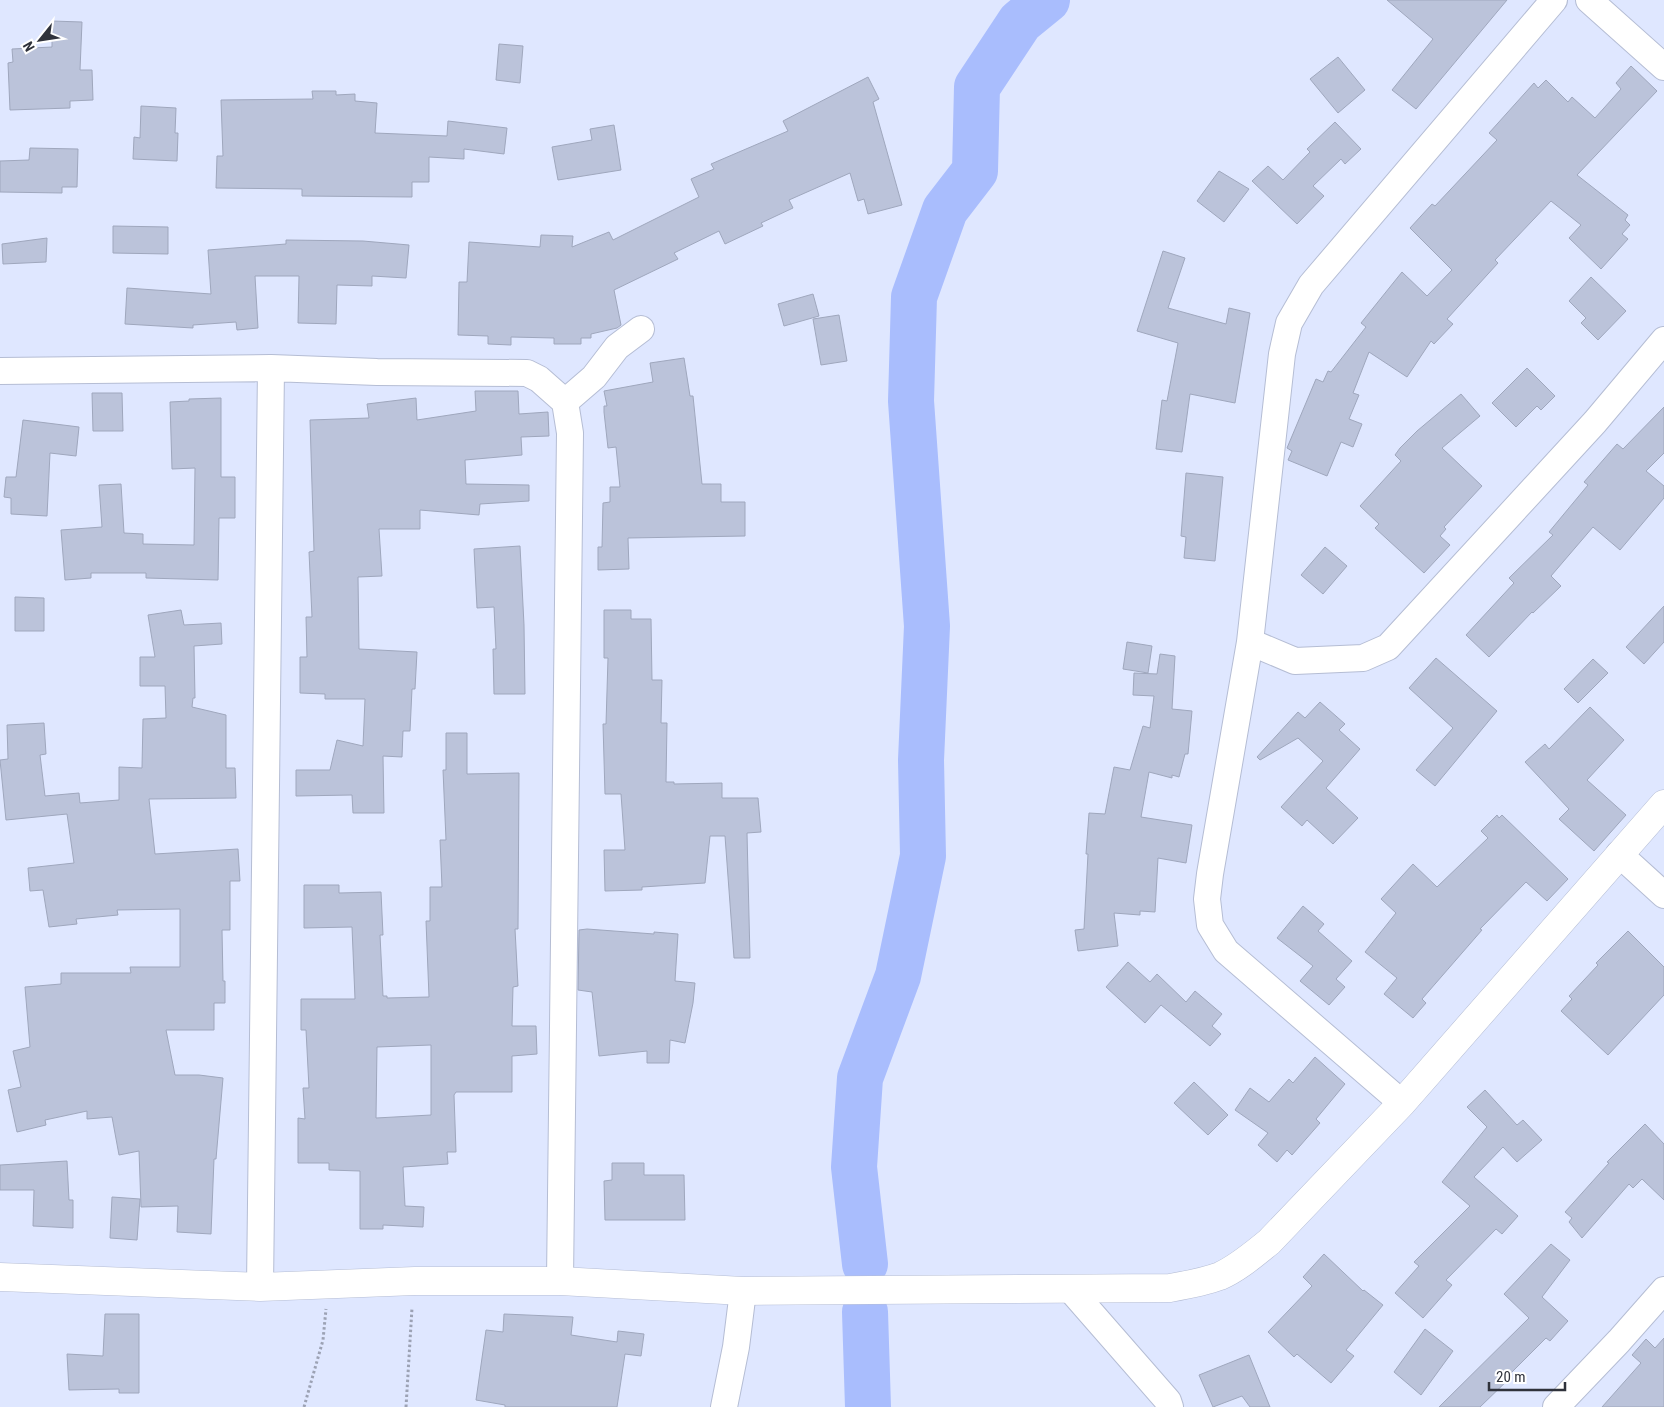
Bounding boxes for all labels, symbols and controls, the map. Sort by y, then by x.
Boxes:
north arrow [15,15,65,65]
text: N [20,39,38,54]
scale bar [1489,1360,1565,1392]
text: 20 m [1496,1368,1526,1386]

